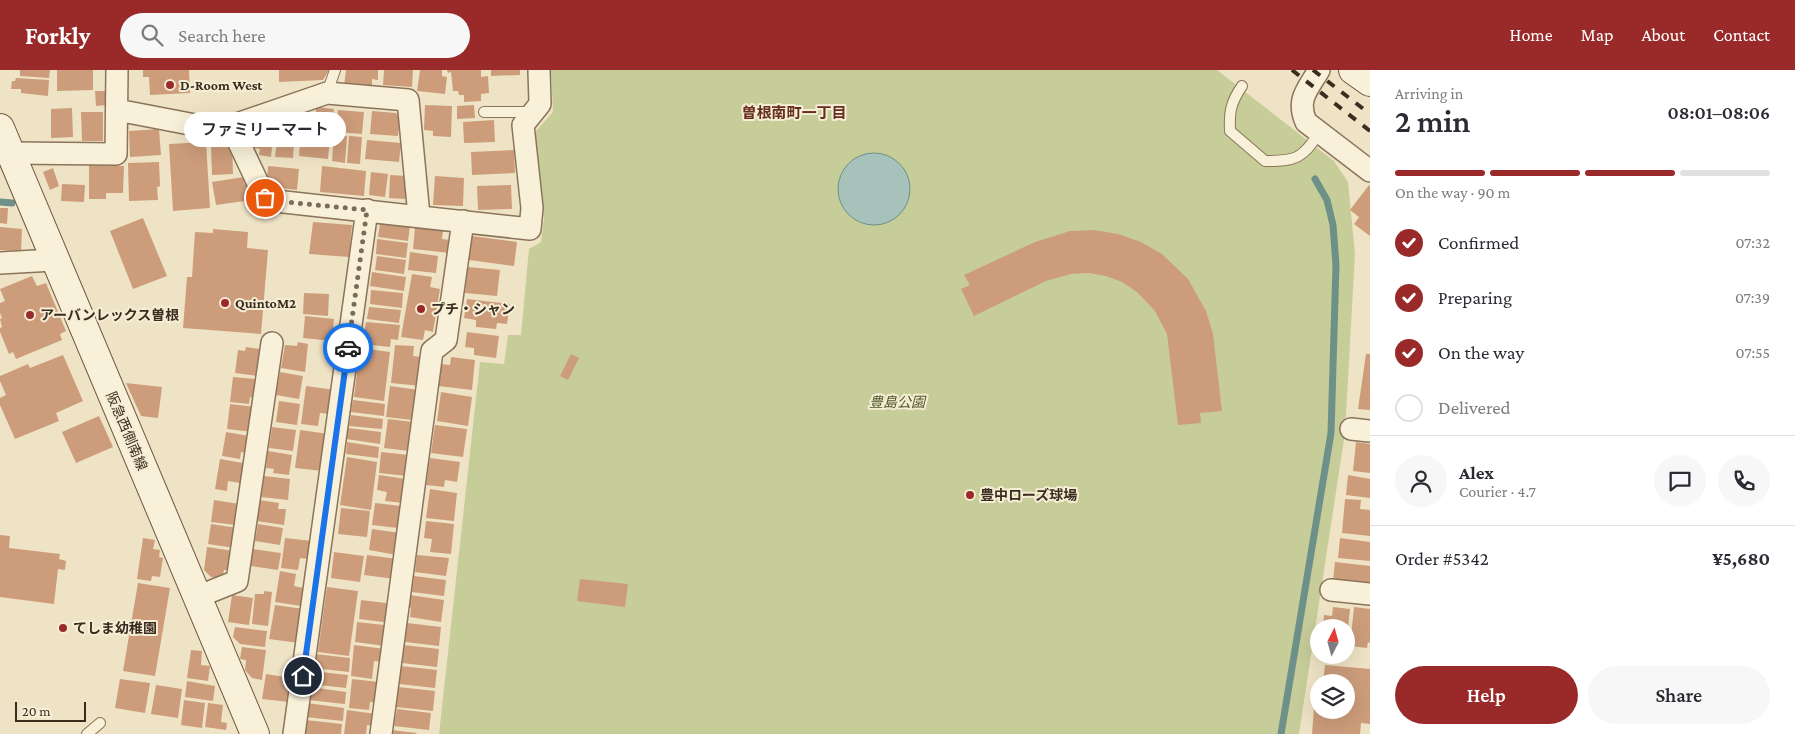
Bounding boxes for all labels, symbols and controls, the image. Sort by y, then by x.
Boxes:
search box [120,13,470,58]
icon: search [138,21,166,49]
text: Forkly [25,22,90,49]
text: Search here [178,25,266,46]
text: Home [1510,25,1553,45]
text: Map [1581,25,1613,45]
text: About [1641,25,1685,45]
text: Contact [1713,25,1770,45]
place label: D-Room West [180,77,263,93]
marker: D-Room West [164,79,176,91]
text: Arriving in [1395,85,1463,102]
text: 08:01–08:06 [1668,102,1770,123]
text: 2 min [1395,103,1470,139]
district label: 曽根南町一丁目 [741,105,847,121]
callout: ファミリーマート [184,113,346,148]
text: ファミリーマート [201,121,329,138]
pin [244,177,286,219]
icon: bag [251,184,279,212]
text: On the way · 90 m [1395,184,1510,201]
icon: check [1395,229,1423,257]
text: Confirmed [1438,232,1519,253]
text: 07:32 [1735,234,1770,251]
icon: check [1395,284,1423,312]
text: Preparing [1438,287,1512,308]
text: 07:39 [1735,289,1770,306]
place label: QuintoM2 [235,295,296,311]
marker: QuintoM2 [219,297,231,309]
place label: プチ・シャン [431,301,515,317]
marker: プチ・シャン [415,303,427,315]
place label: アーバンレックス曽根 [40,307,179,323]
marker: アーバンレックス曽根 [24,309,36,321]
courier [323,323,373,373]
icon: car [334,334,362,362]
icon: check [1395,339,1423,367]
text: On the way [1438,342,1524,363]
text: 07:55 [1736,344,1770,361]
street label: 阪急西側南線 [103,389,151,473]
park label: 豊島公園 [869,394,927,410]
text: Delivered [1438,397,1511,418]
button: person [1395,455,1447,507]
button: chat [1654,455,1706,507]
button: phone [1718,455,1770,507]
text: Alex [1459,462,1494,483]
text: Courier · 4.7 [1459,483,1536,500]
place label: 豊中ローズ球場 [980,487,1077,503]
marker: 豊中ローズ球場 [964,489,976,501]
text: Order #5342 [1395,548,1489,569]
text: ¥5,680 [1712,548,1770,569]
north arrow [1310,619,1355,664]
map controls [1310,619,1355,719]
place label: てしま幼稚園 [73,620,157,636]
marker: てしま幼稚園 [57,622,69,634]
pin [282,655,324,697]
icon: home [289,662,317,690]
button: Help [1395,666,1578,724]
button: Share [1588,666,1770,724]
button: layers [1310,674,1355,719]
scale bar [15,699,86,722]
text: 20 m [22,703,50,719]

